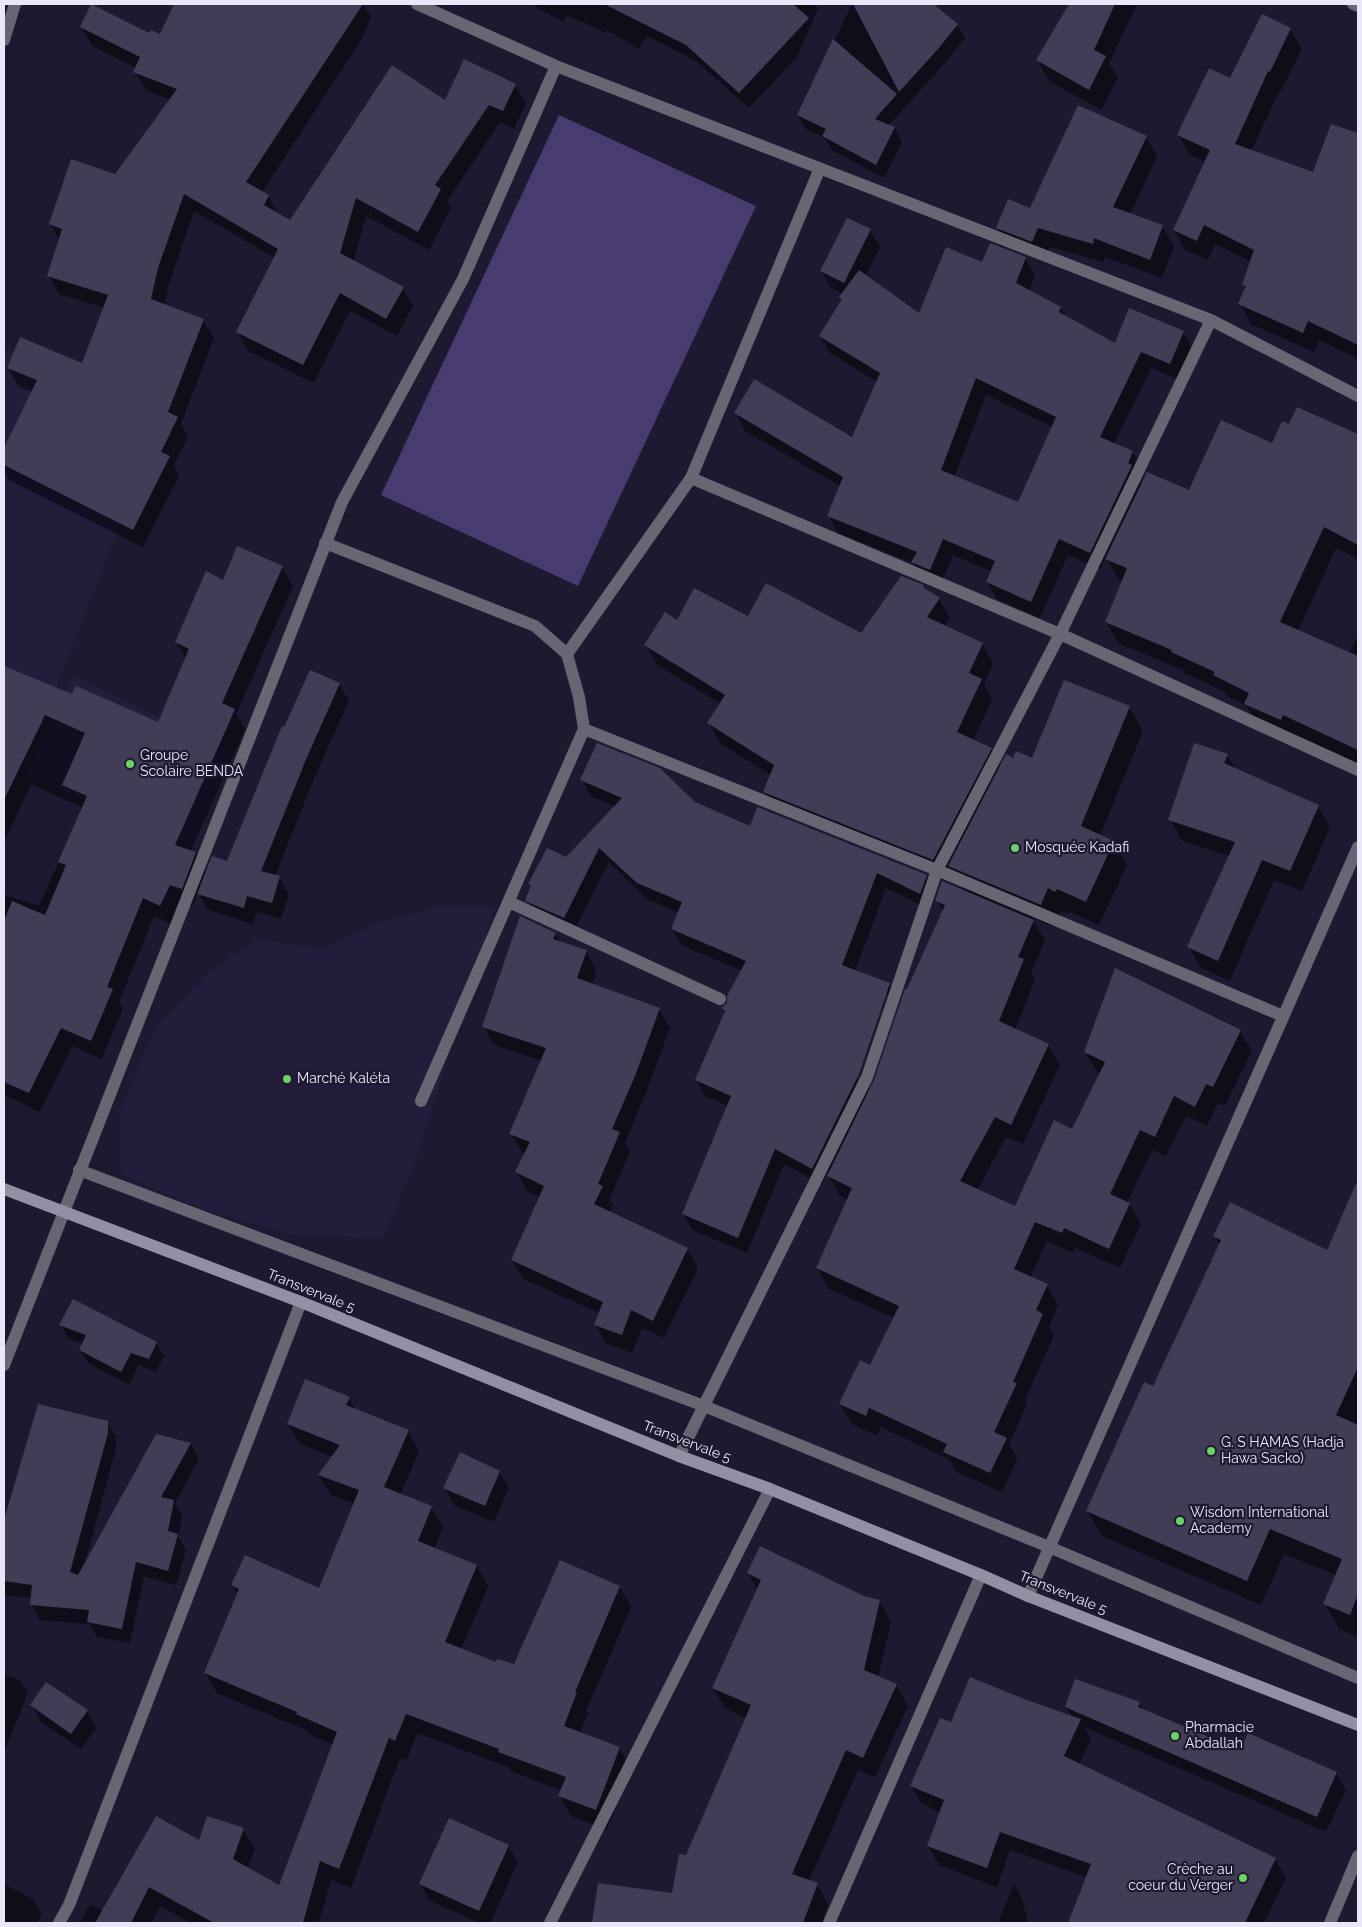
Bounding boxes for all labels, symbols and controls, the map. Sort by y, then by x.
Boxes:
place label: Groupe Scolaire BENDA [140,748,243,780]
marker: Groupe Scolaire BENDA [124,758,136,770]
place label: Mosquée Kadafi [1025,840,1129,856]
marker: Mosquée Kadafi [1009,842,1021,854]
place label: Marché Kaléta [297,1071,390,1087]
marker: Marché Kaléta [281,1073,293,1085]
street label: Transvervale 5 [265,1266,357,1316]
street label: Transvervale 5 [641,1417,733,1467]
place label: G. S HAMAS (Hadja Hawa Sacko) [1221,1435,1344,1468]
marker: G. S HAMAS (Hadja Hawa Sacko) [1205,1445,1217,1457]
place label: Wisdom International Academy [1190,1505,1329,1538]
marker: Wisdom International Academy [1174,1515,1186,1527]
street label: Transvervale 5 [1017,1568,1109,1618]
place label: Pharmacie Abdallah [1185,1720,1254,1752]
marker: Pharmacie Abdallah [1169,1730,1181,1742]
place label: Crèche au coeur du Verger [1128,1862,1233,1894]
marker: Crèche au coeur du Verger [1237,1872,1249,1884]

